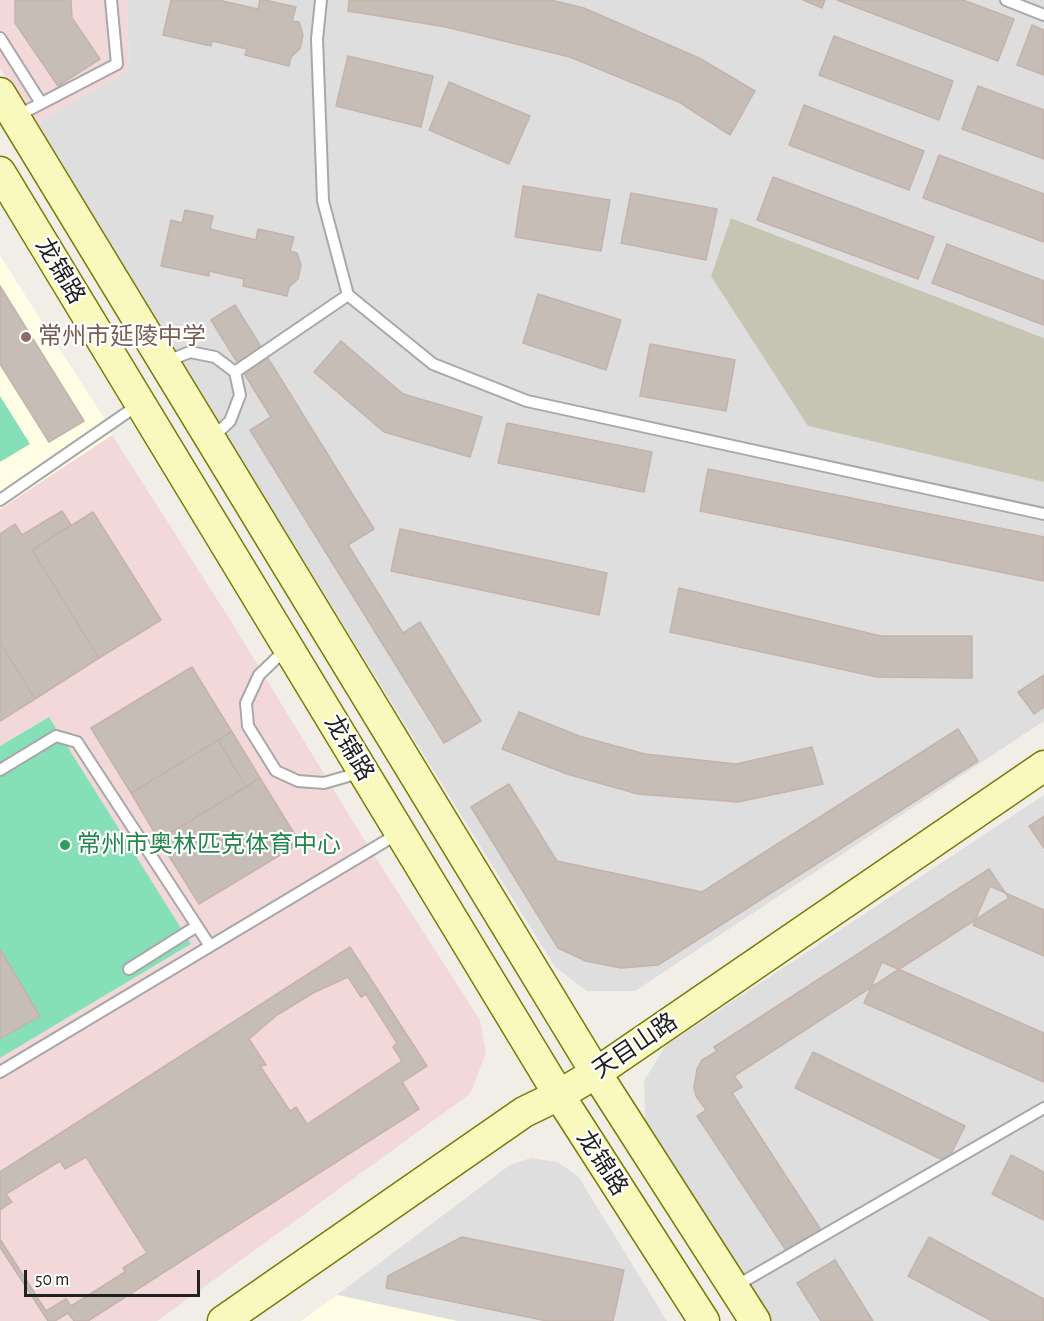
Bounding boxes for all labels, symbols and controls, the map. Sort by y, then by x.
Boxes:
street label: 龙锦路 [29,233,91,309]
place label: 常州市延陵中学 [38,323,206,351]
marker: 常州市延陵中学 [19,330,33,344]
street label: 龙锦路 [318,710,380,786]
place label: 常州市奥林匹克体育中心 [77,831,341,859]
marker: 常州市奥林匹克体育中心 [58,838,72,852]
street label: 天目山路 [587,1007,683,1085]
street label: 龙锦路 [570,1125,634,1201]
scale bar [27,1258,202,1296]
text: 50 m [35,1271,69,1289]

